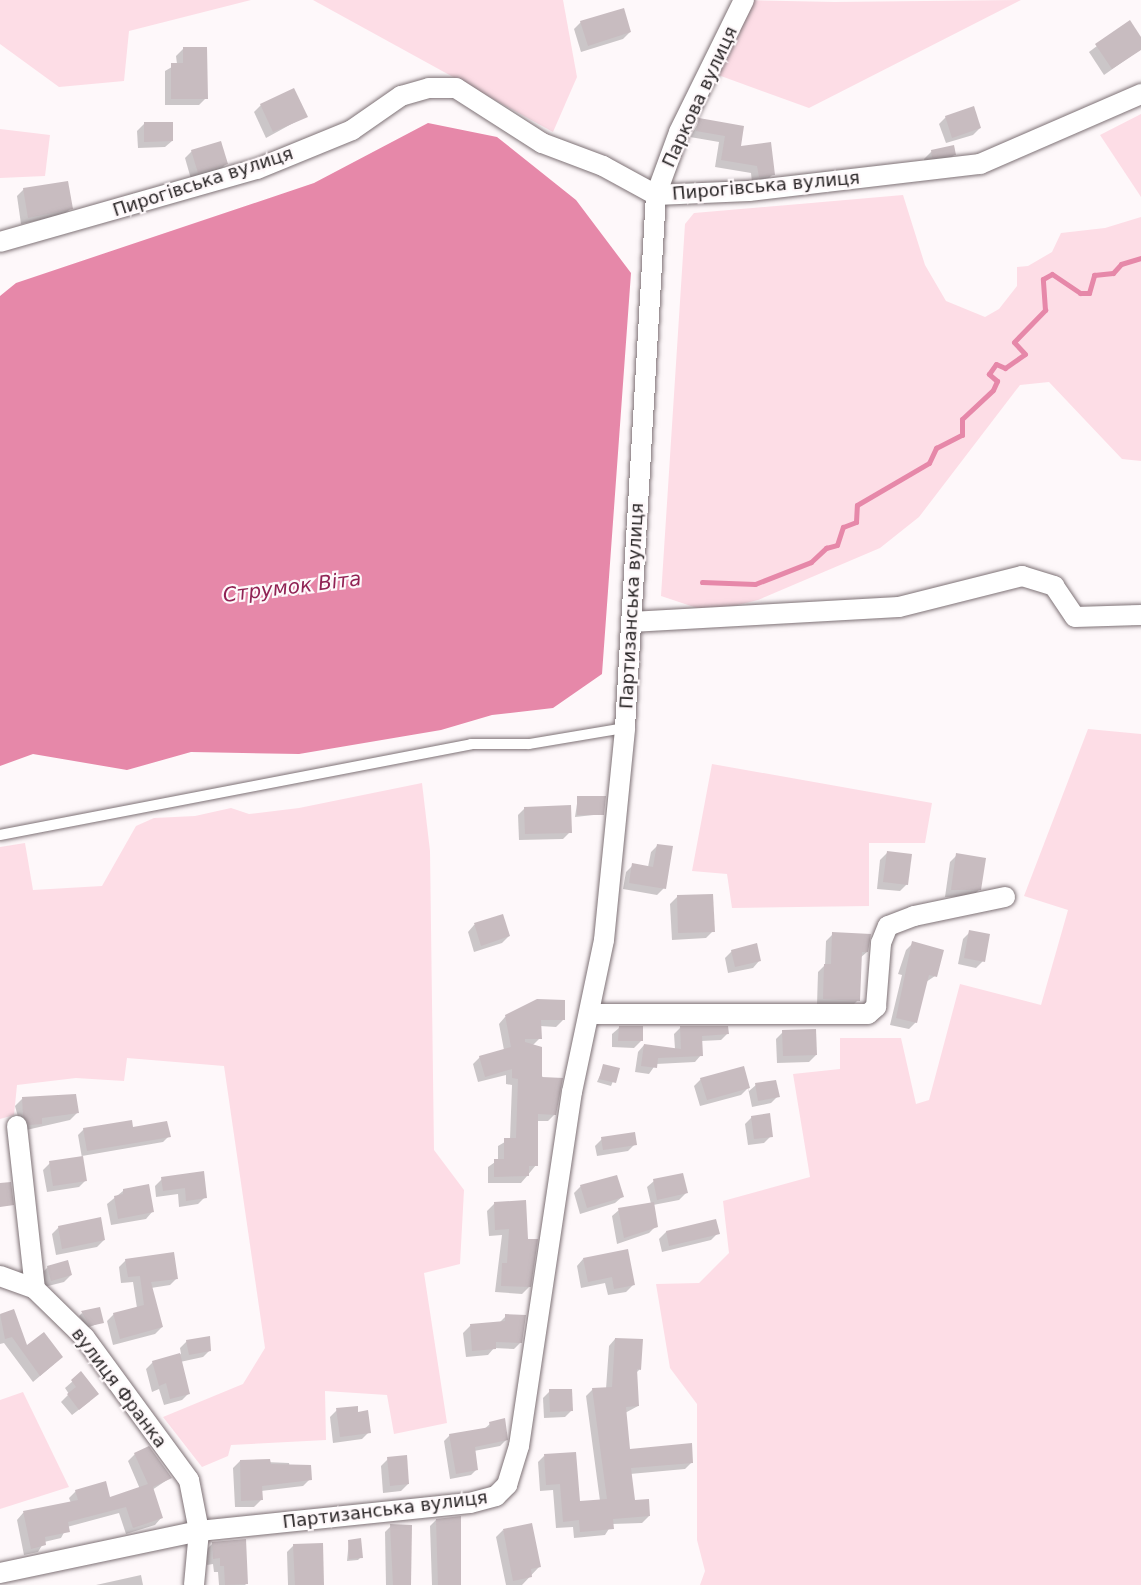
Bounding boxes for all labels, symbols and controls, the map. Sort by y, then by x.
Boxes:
street label: Паркова вулиця [658,23,742,171]
street label: Пирогівська вулиця [110,143,296,221]
street label: Пирогівська вулиця [671,167,861,205]
street label: Партизанська вулиця [616,502,648,710]
water label: Струмок Віта [222,567,362,607]
street label: вулиця Франка [67,1324,171,1452]
street label: Партизанська вулиця [281,1487,489,1533]

